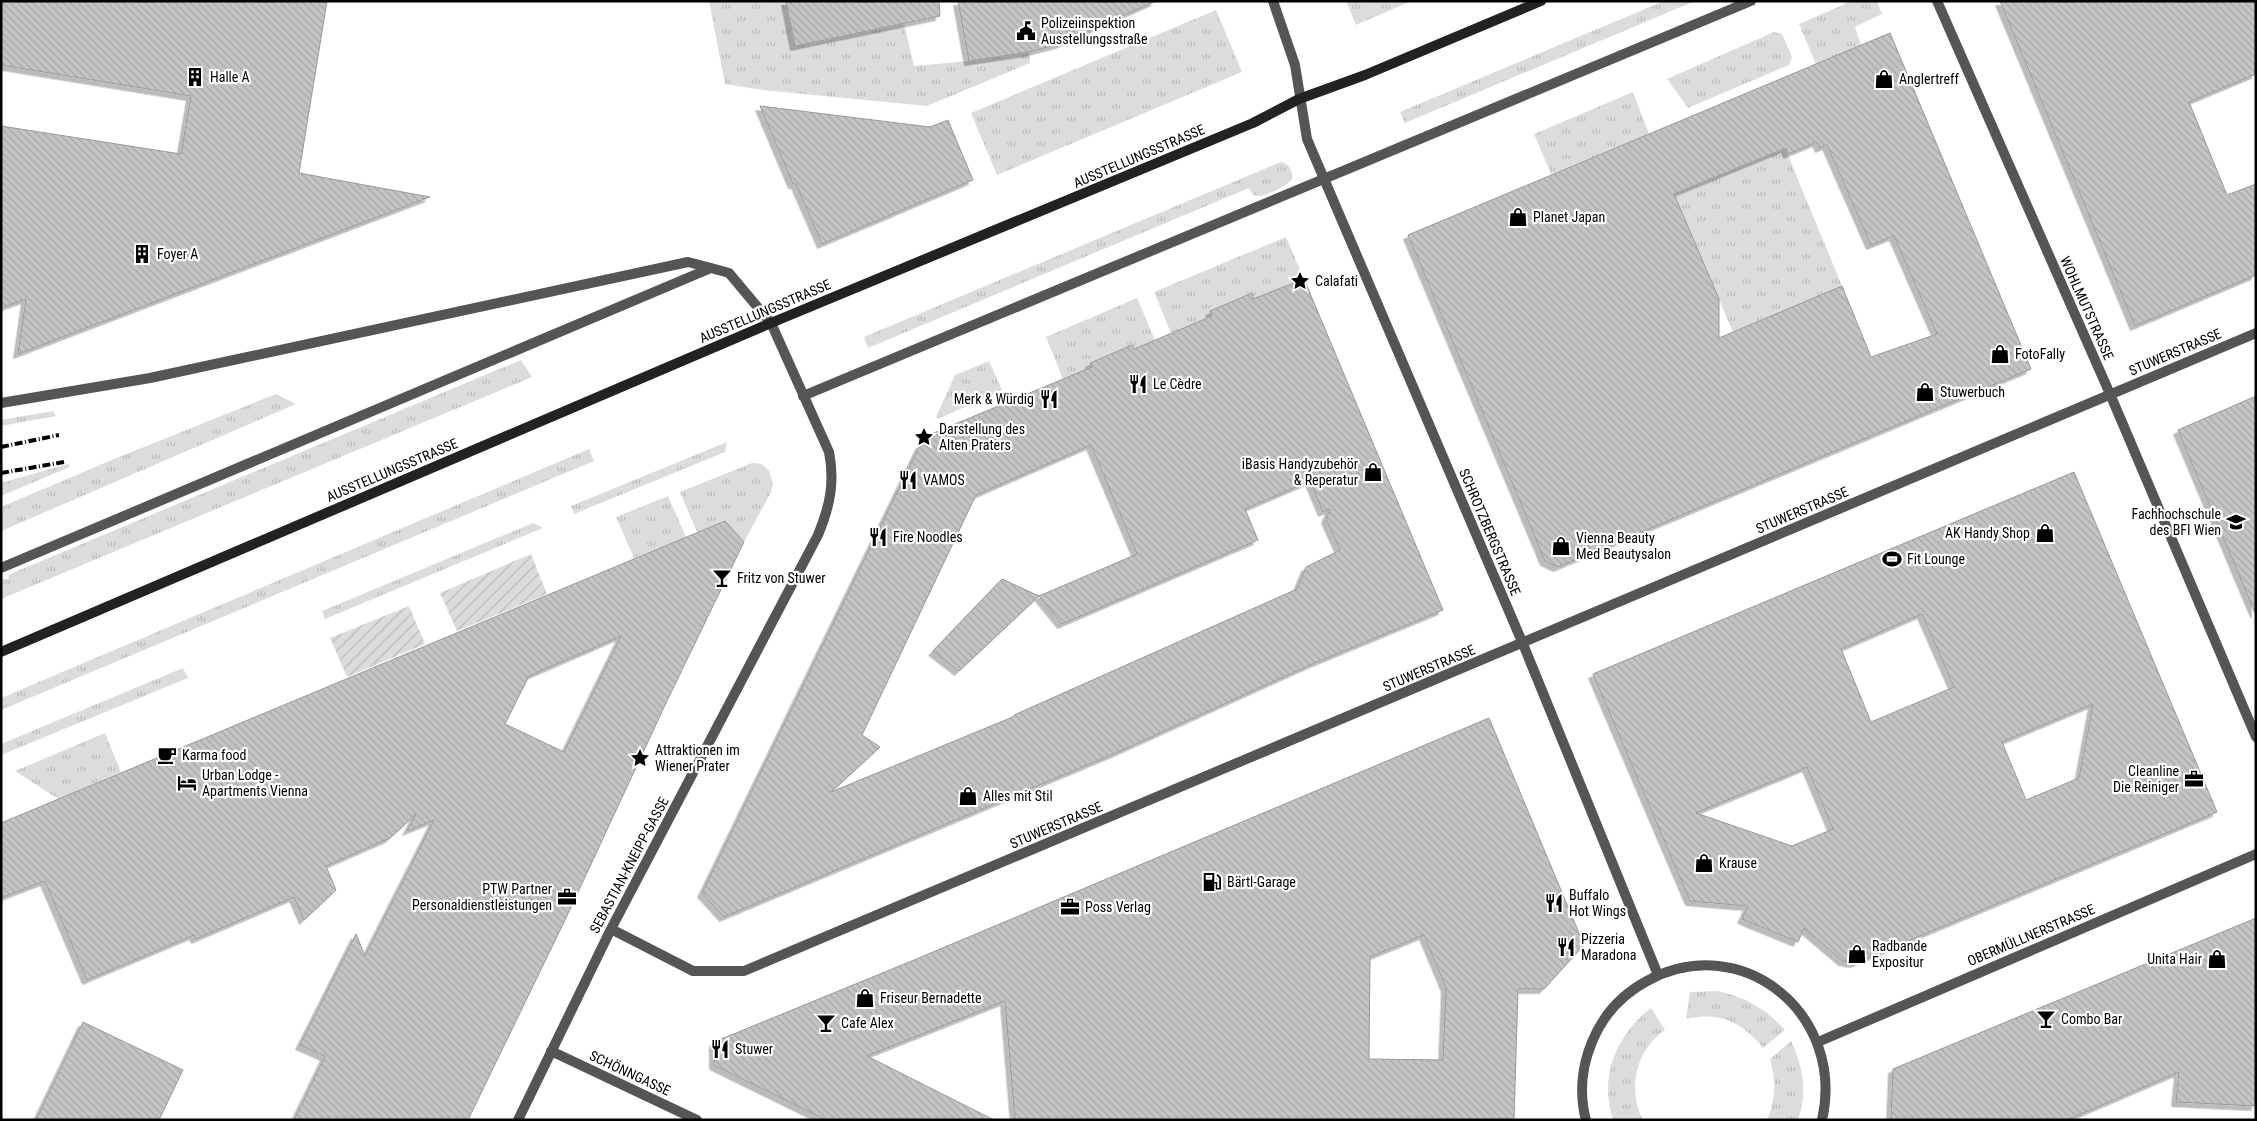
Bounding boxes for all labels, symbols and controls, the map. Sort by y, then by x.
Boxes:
place label: Polizeiinspektion Ausstellungsstraße [1041,15,1148,47]
public building icon: Polizeiinspektion Ausstellungsstraße [1015,20,1037,42]
building icon: Halle A [184,66,206,88]
shop icon: Anglertreff [1873,68,1895,90]
place label: Halle A [210,69,250,85]
place label: Anglertreff [1899,71,1959,87]
street label: AUSSTELLUNGSSTRASSE [1071,121,1207,191]
shop icon: Planet Japan [1507,206,1529,228]
place label: Planet Japan [1533,209,1605,225]
building icon: Foyer A [131,243,153,265]
place label: Foyer A [157,246,198,262]
street label: WOHLMUTSTRASSE [2057,254,2117,362]
place icon: Calafati [1289,270,1311,292]
place label: Calafati [1315,273,1358,289]
street label: AUSSTELLUNGSSTRASSE [697,276,833,346]
street label: STUWERSTRASSE [2126,325,2224,379]
shop icon: FotoFally [1989,343,2011,365]
place label: FotoFally [2015,346,2065,362]
restaurant icon: Le Cèdre [1127,373,1149,395]
place label: Le Cèdre [1153,376,1202,392]
shop icon: Stuwerbuch [1914,381,1936,403]
place label: Stuwerbuch [1940,384,2005,400]
restaurant icon: Merk & Würdig [1038,388,1060,410]
place label: Merk & Würdig [954,391,1034,407]
place label: Darstellung des Alten Praters [939,421,1025,453]
place icon: Darstellung des Alten Praters [913,426,935,448]
street label: AUSSTELLUNGSSTRASSE [324,435,460,505]
place label: iBasis Handyzubehör & Reperatur [1242,456,1358,488]
shop icon: iBasis Handyzubehör & Reperatur [1362,461,1384,483]
street label: SCHROTZBERGSTRASSE [1456,466,1524,598]
restaurant icon: VAMOS [897,469,919,491]
place label: VAMOS [923,472,965,488]
street label: STUWERSTRASSE [1753,483,1851,537]
place label: Fachhochschule des BFI Wien [2131,506,2221,538]
school or university icon: Fachhochschule des BFI Wien [2225,511,2247,533]
shop icon: AK Handy Shop [2034,522,2056,544]
place label: AK Handy Shop [1945,525,2030,541]
restaurant icon: Fire Noodles [867,526,889,548]
place label: Fire Noodles [893,529,963,545]
place label: Vienna Beauty Med Beautysalon [1576,530,1671,562]
shop icon: Vienna Beauty Med Beautysalon [1550,535,1572,557]
sports icon: Fit Lounge [1881,548,1903,570]
place label: Fit Lounge [1907,551,1965,567]
bar icon: Fritz von Stuwer [711,567,733,589]
place label: Fritz von Stuwer [737,570,826,586]
street label: STUWERSTRASSE [1380,641,1478,695]
place label: Attraktionen im Wiener Prater [655,742,740,774]
cafe icon: Karma food [156,744,178,766]
place label: Karma food [182,747,247,763]
place icon: Attraktionen im Wiener Prater [629,747,651,769]
place label: Cleanline Die Reiniger [2113,763,2179,795]
place label: Urban Lodge - Apartments Vienna [202,767,308,799]
office icon: Cleanline Die Reiniger [2183,768,2205,790]
hotel icon: Urban Lodge - Apartments Vienna [176,772,198,794]
shop icon: Alles mit Stil [957,785,979,807]
place label: Alles mit Stil [983,788,1053,804]
street label: SEBASTIAN-KNEIPP-GASSE [586,794,672,936]
street label: STUWERSTRASSE [1007,798,1105,852]
shop icon: Krause [1693,852,1715,874]
place label: Krause [1719,855,1757,871]
fuel station icon: Bärtl-Garage [1201,871,1223,893]
place label: Bärtl-Garage [1227,874,1296,890]
place label: PTW Partner Personaldienstleistungen [412,881,552,913]
office icon: PTW Partner Personaldienstleistungen [556,886,578,908]
place label: Buffalo Hot Wings [1569,887,1626,919]
restaurant icon: Buffalo Hot Wings [1543,892,1565,914]
office icon: Poss Verlag [1059,896,1081,918]
place label: Poss Verlag [1085,899,1151,915]
street label: OBERMÜLLNERSTRASSE [1965,901,2097,969]
place label: Pizzeria Maradona [1581,931,1636,963]
restaurant icon: Pizzeria Maradona [1555,936,1577,958]
place label: Radbande Expositur [1872,938,1927,970]
shop icon: Radbande Expositur [1846,943,1868,965]
shop icon: Unita Hair [2206,948,2228,970]
place label: Unita Hair [2147,951,2202,967]
shop icon: Friseur Bernadette [854,987,876,1009]
place label: Friseur Bernadette [880,990,982,1006]
bar icon: Combo Bar [2035,1008,2057,1030]
place label: Combo Bar [2061,1011,2122,1027]
bar icon: Cafe Alex [815,1012,837,1034]
place label: Cafe Alex [841,1015,894,1031]
restaurant icon: Stuwer [709,1038,731,1060]
place label: Stuwer [735,1041,773,1057]
street label: SCHÖNNGASSE [587,1047,673,1099]

